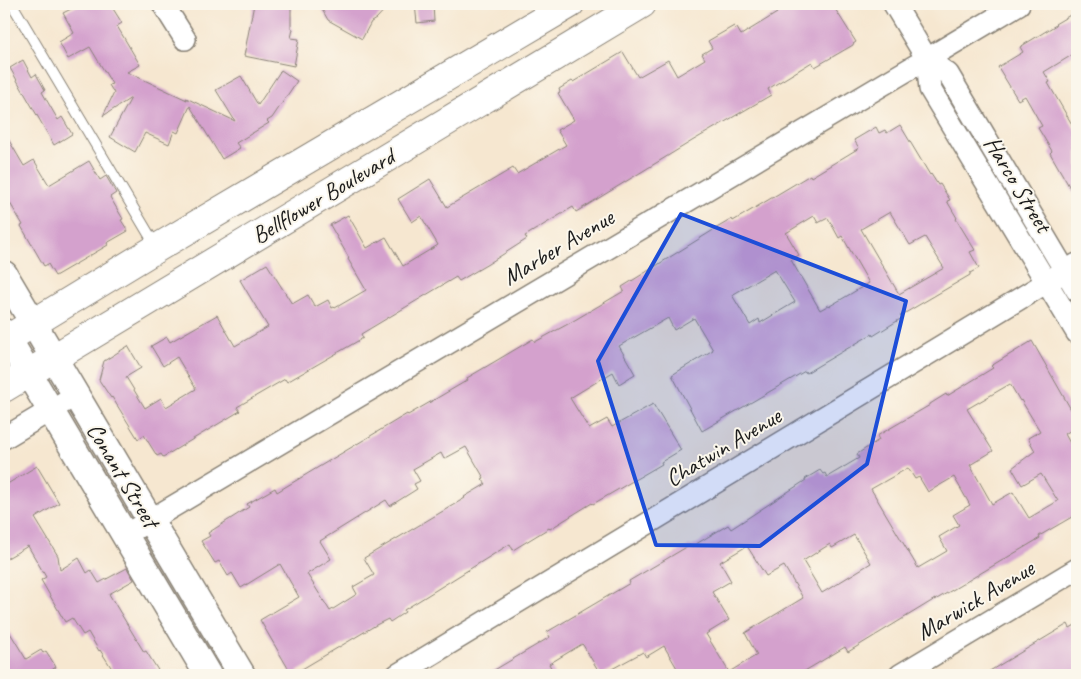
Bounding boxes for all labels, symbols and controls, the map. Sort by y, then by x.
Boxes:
street label: Harco Street [978,130,1060,239]
street label: Bellflower Boulevard [246,140,403,250]
street label: Marber Avenue [497,201,621,292]
street label: Chatwin Avenue [660,400,788,493]
street label: Conant Street [80,417,168,536]
street label: Marwick Avenue [911,552,1041,647]

